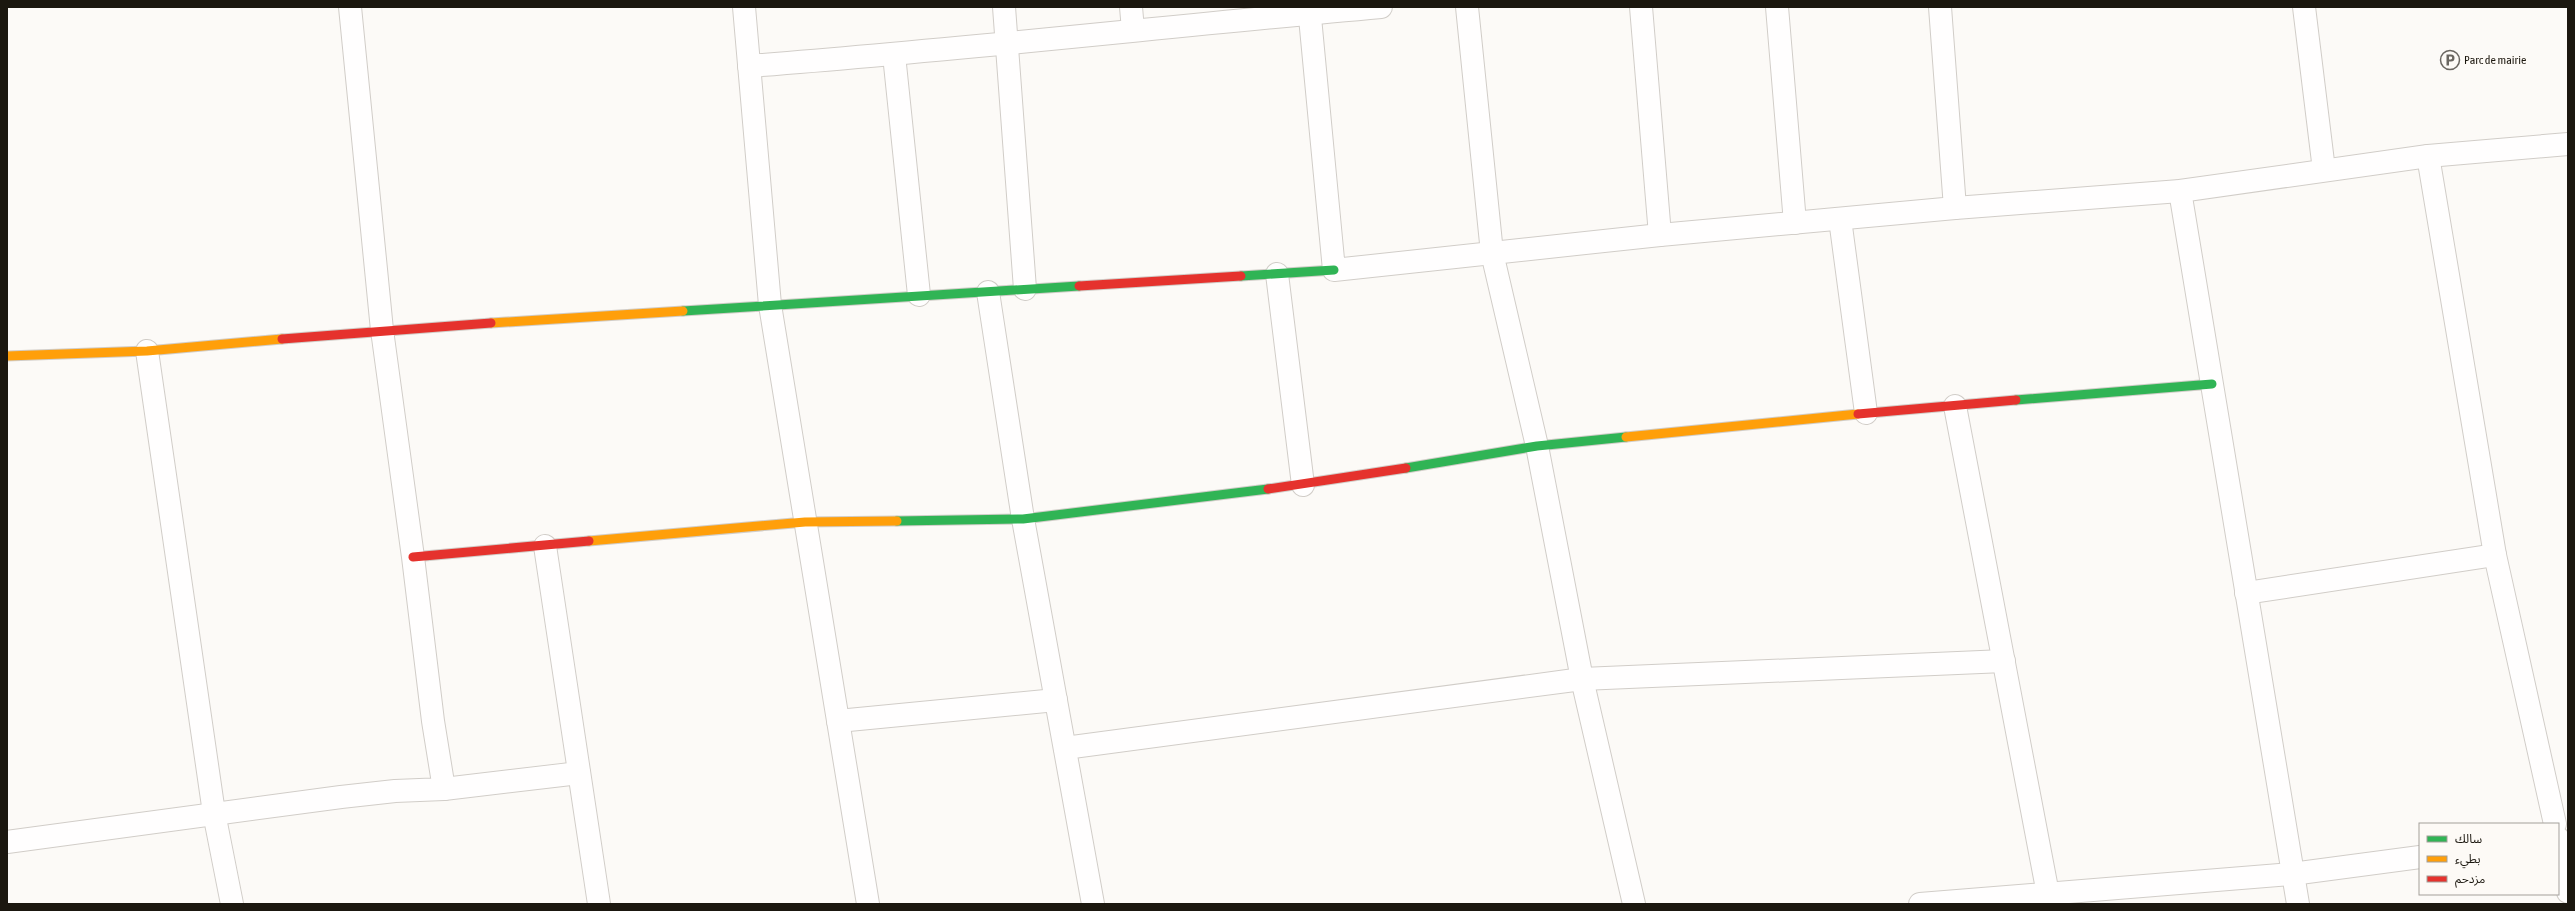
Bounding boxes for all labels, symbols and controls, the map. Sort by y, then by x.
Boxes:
parking icon: Parc de mairie [2439,49,2461,71]
place label: Parc de mairie [2464,53,2526,67]
legend [2419,823,2559,895]
text: سالك [2455,832,2482,846]
text: بطيء [2455,852,2481,869]
text: مزدحم [2455,872,2485,888]

